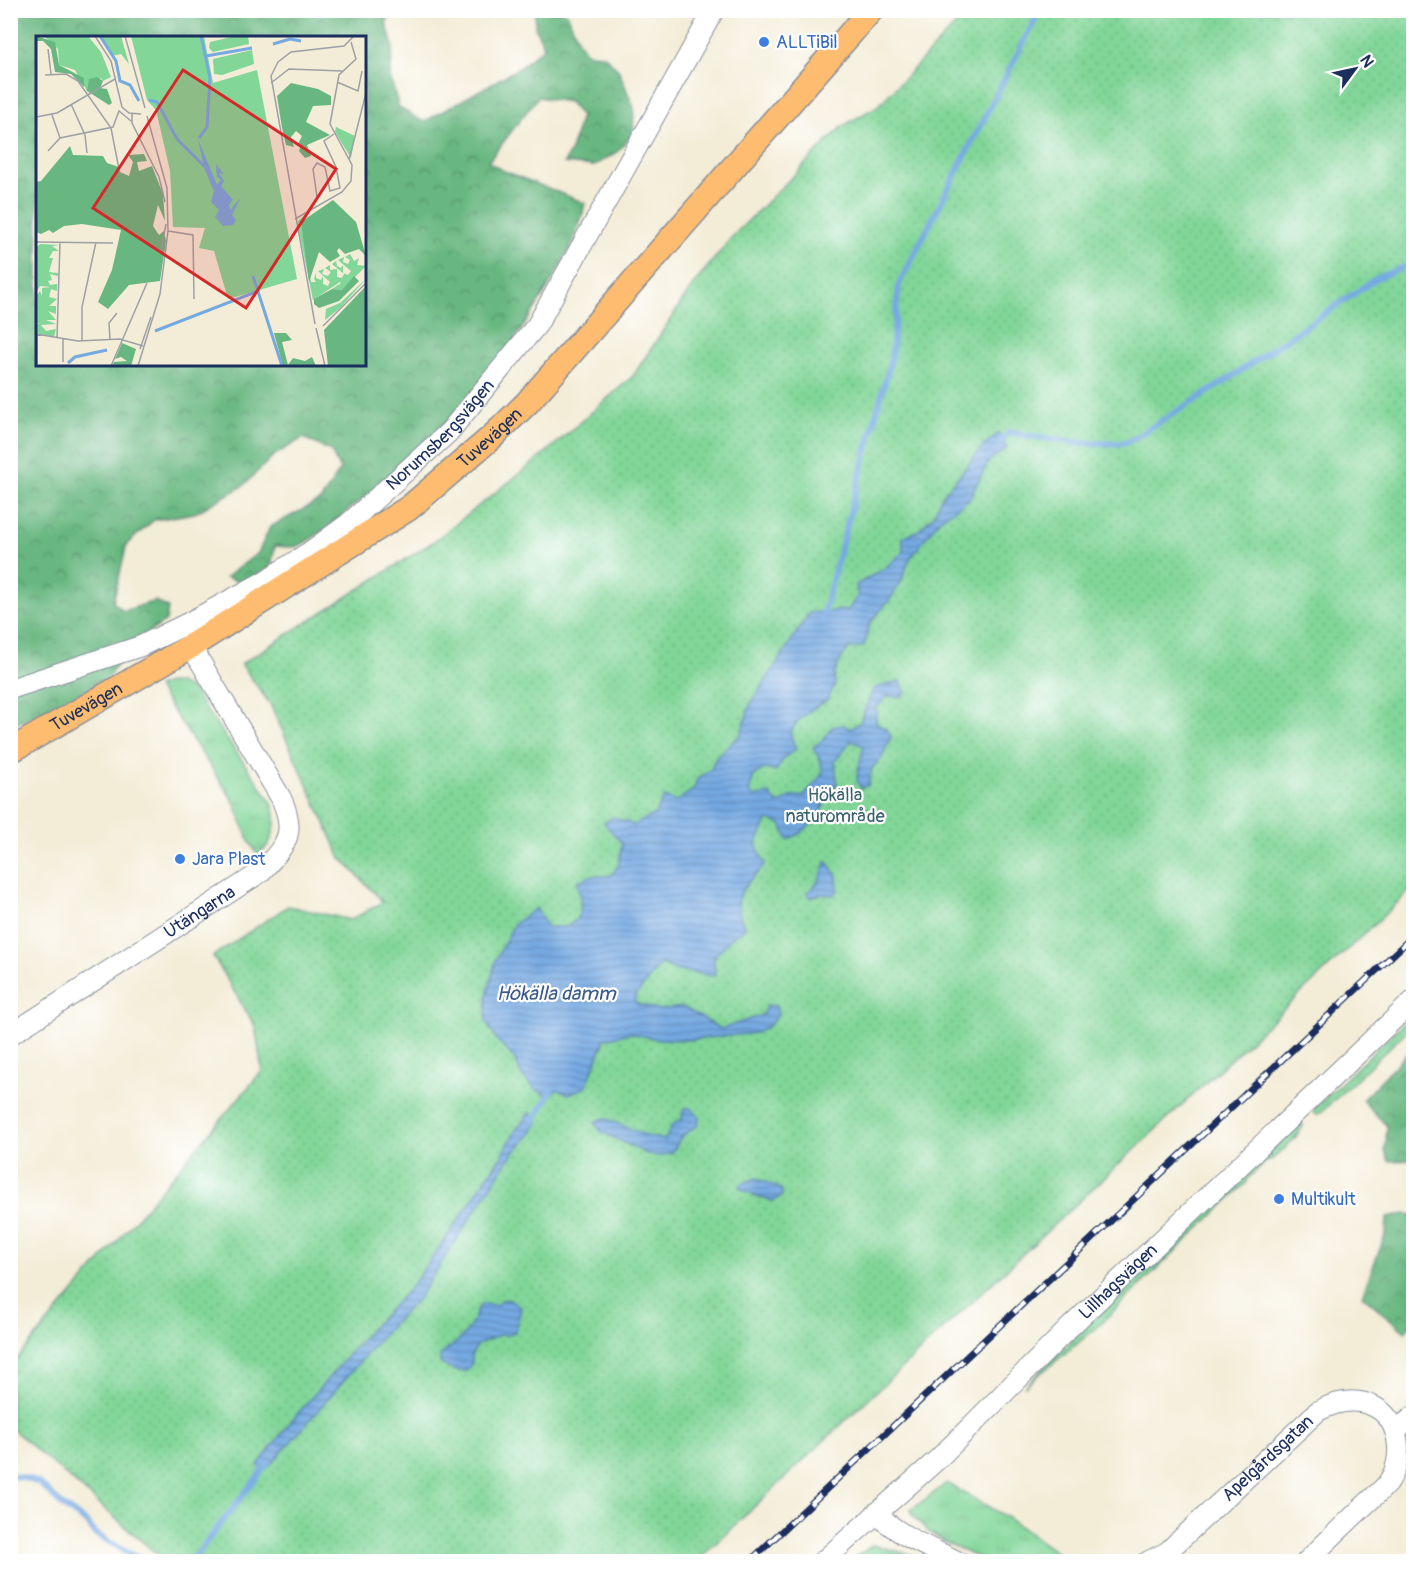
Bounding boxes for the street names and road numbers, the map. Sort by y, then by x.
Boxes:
street label: Norumsbergsvägen [381,375,500,496]
street label: Tuvevägen [453,403,527,474]
street label: Tuvevägen [46,677,127,737]
street label: Utängarna [160,881,240,944]
street label: Lillhagsvägen [1074,1239,1163,1325]
street label: Apelgårdsgatan [1217,1410,1319,1507]

